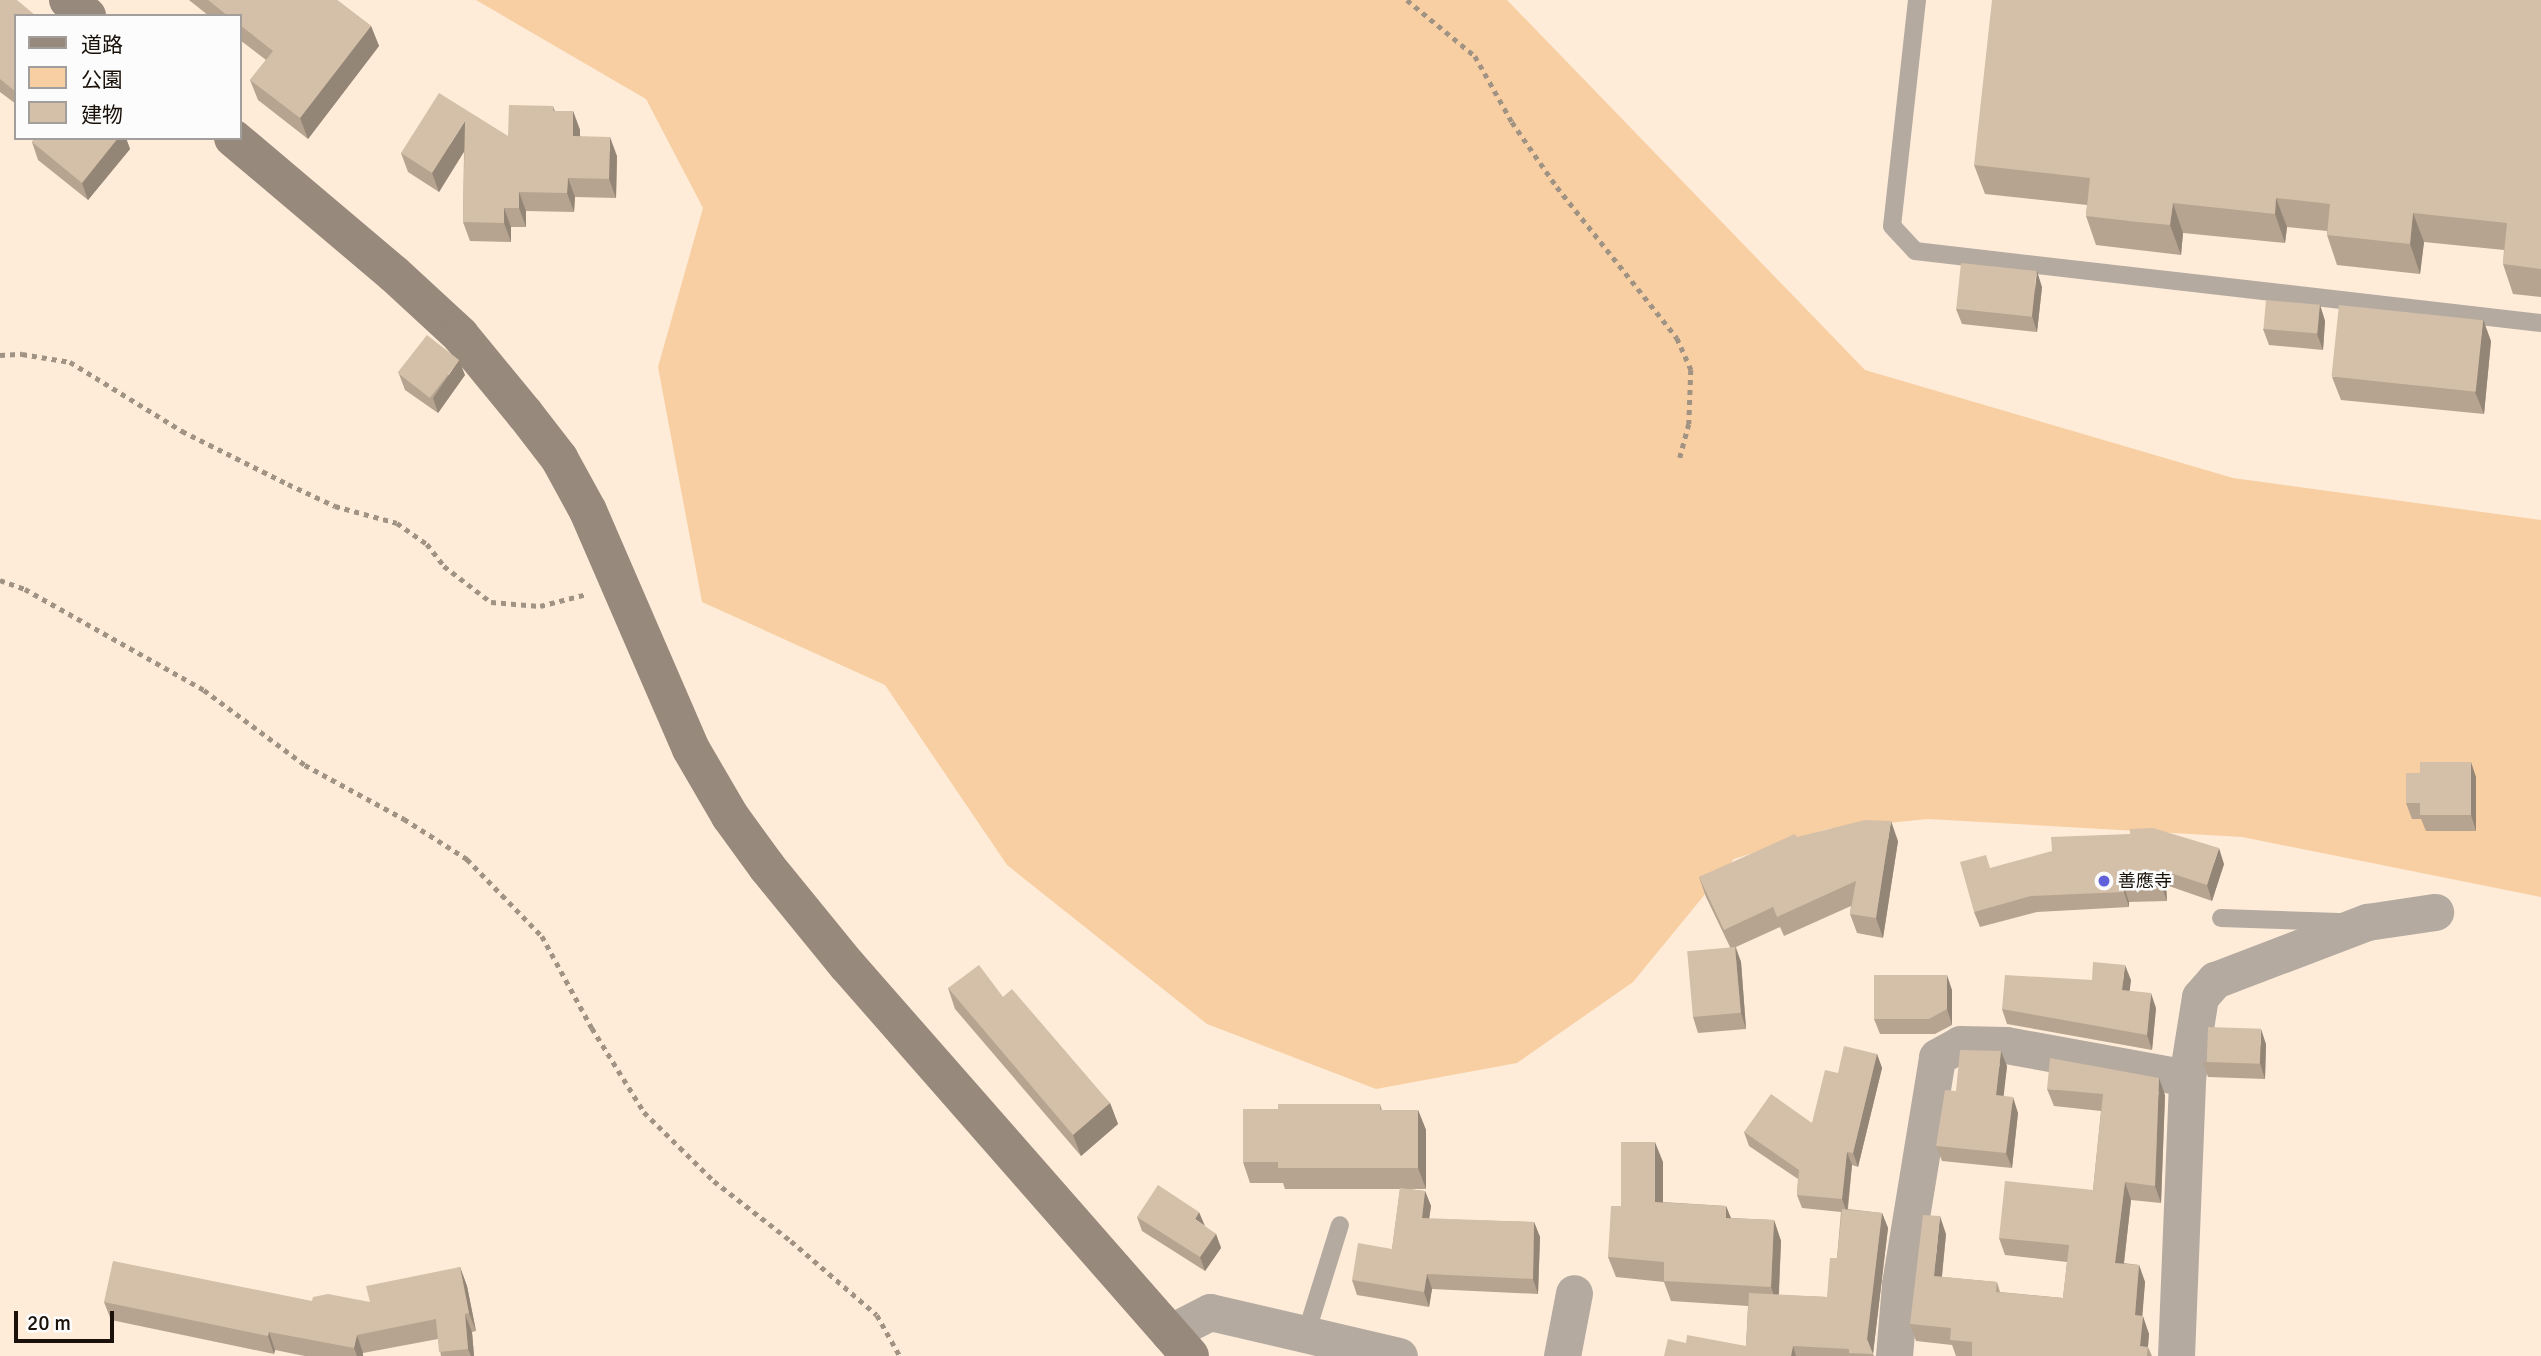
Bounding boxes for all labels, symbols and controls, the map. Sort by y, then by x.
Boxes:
legend [14,14,242,140]
text: 道路 [81,32,123,58]
text: 公園 [81,67,123,93]
text: 建物 [81,102,123,128]
place label: 善應寺 [2118,870,2172,892]
marker: 善應寺 [2096,873,2112,889]
scale bar [18,1296,117,1340]
text: 20 m [27,1310,71,1336]

